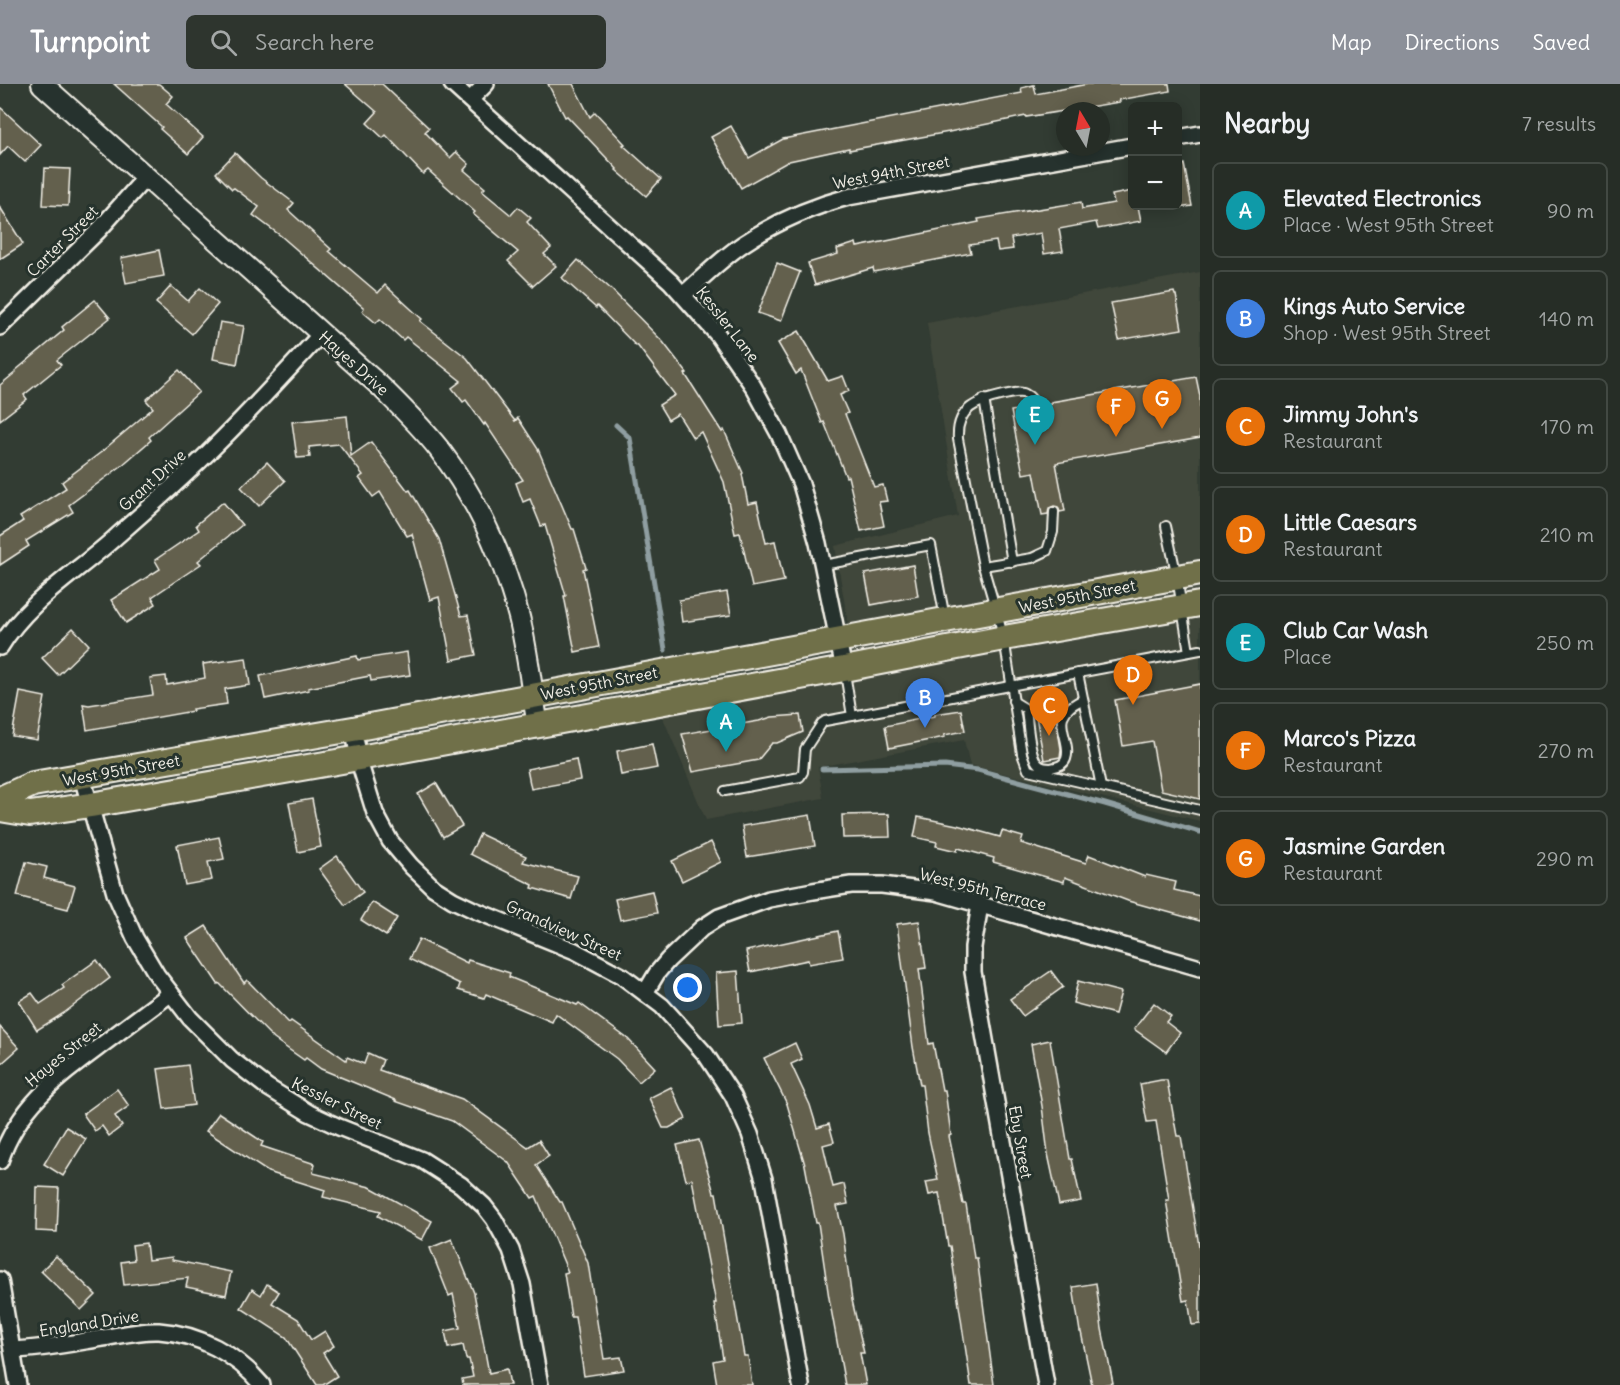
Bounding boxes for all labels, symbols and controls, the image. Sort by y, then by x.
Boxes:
search box [186,15,606,69]
text: Turnpoint [30,24,150,60]
icon: search [207,26,240,59]
text: Search here [255,28,374,56]
text: Map [1331,29,1372,56]
text: Directions [1405,29,1499,56]
text: Saved [1532,29,1590,56]
north arrow [1056,102,1110,156]
map controls [1128,102,1182,210]
button: + [1128,102,1182,156]
text: Nearby [1224,107,1310,140]
text: 7 results [1522,111,1596,136]
street label: West 94th Street [831,151,952,193]
button: − [1128,156,1182,210]
text: Elevated Electronics [1283,184,1481,212]
text: A [1239,198,1252,223]
text: 90 m [1547,198,1594,223]
street label: Carter Street [22,201,102,281]
text: Place · West 95th Street [1283,212,1494,237]
street label: Kessler Lane [692,282,764,366]
text: Kings Auto Service [1283,292,1465,320]
text: B [1239,306,1252,331]
text: 140 m [1539,306,1594,331]
text: Shop · West 95th Street [1283,320,1491,345]
street label: Hayes Drive [315,326,393,400]
pin: G [1142,380,1182,429]
pin: F [1096,388,1136,437]
pin: E [1016,396,1054,445]
text: Jimmy John's [1283,400,1418,428]
text: C [1239,414,1252,439]
text: 170 m [1541,414,1594,439]
text: Restaurant [1283,428,1382,453]
street label: Grant Drive [114,445,190,515]
text: Little Caesars [1283,508,1417,536]
text: D [1238,522,1253,547]
text: 210 m [1540,522,1594,547]
text: Restaurant [1283,536,1382,561]
street label: West 95th Street [1017,575,1138,617]
text: Club Car Wash [1283,616,1428,644]
text: E [1240,630,1251,655]
text: 250 m [1536,630,1594,655]
text: Place [1283,644,1331,669]
pin: D [1114,656,1152,705]
street label: West 95th Street [539,662,660,704]
pin: B [906,678,944,728]
pin: C [1030,686,1068,736]
pin: A [706,702,746,752]
text: Marco's Pizza [1283,724,1416,752]
text: F [1240,738,1251,763]
text: 270 m [1538,738,1594,763]
street label: West 95th Street [61,750,182,790]
text: Restaurant [1283,752,1382,777]
text: Jasmine Garden [1283,832,1445,860]
text: G [1238,846,1253,871]
text: 290 m [1536,846,1594,871]
text: Restaurant [1283,860,1382,885]
street label: West 95th Terrace [917,864,1049,914]
street label: Grandview Street [503,895,626,965]
your location [673,973,702,1002]
street label: Hayes Street [21,1017,106,1091]
street label: Kessler Street [289,1073,386,1134]
street label: Eby Street [1005,1104,1037,1181]
street label: England Drive [38,1305,140,1341]

